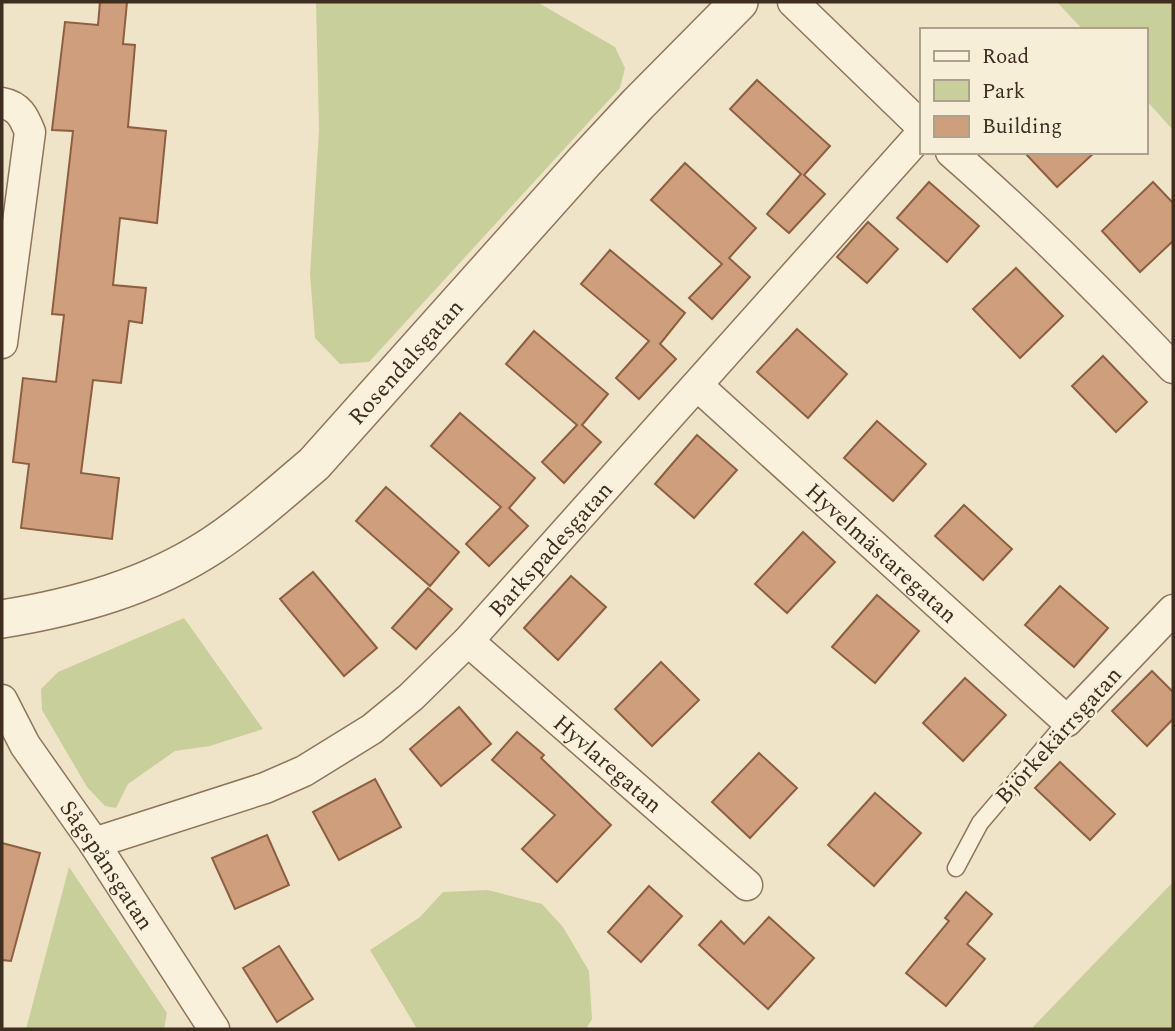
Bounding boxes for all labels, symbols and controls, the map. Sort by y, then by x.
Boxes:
legend [920,28,1147,154]
text: Road [982,41,1029,73]
text: Park [982,76,1026,108]
text: Building [982,111,1062,143]
street label: Rosendalsgatan [341,292,473,434]
street label: Barkspadesgatan [481,474,622,626]
street label: Hyvelmästaregatan [797,475,965,632]
street label: Björkekärrsgatan [987,659,1131,813]
street label: Hyvlaregatan [545,707,670,822]
street label: Sågspånsgatan [50,793,162,938]

